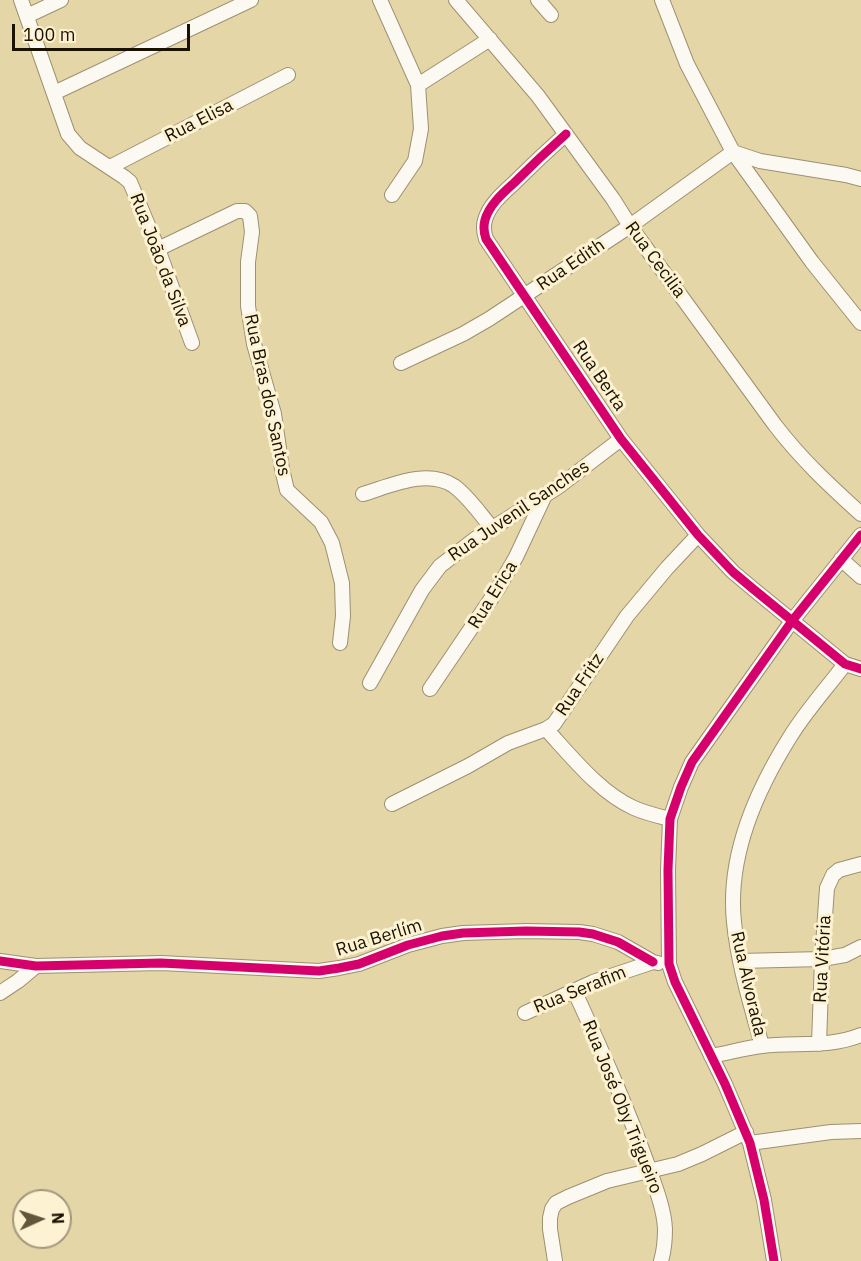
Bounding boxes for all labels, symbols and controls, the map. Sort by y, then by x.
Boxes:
scale bar [15,12,194,50]
text: 100 m [23,23,75,46]
street label: Rua Elisa [161,95,237,147]
street label: Rua João da Silva [125,190,195,330]
street label: Rua Cecilia [620,218,690,302]
street label: Rua Edith [533,234,609,296]
street label: Rua Bras dos Santos [239,312,295,478]
street label: Rua Berta [568,337,630,415]
street label: Rua Juvenil Sanches [444,456,594,566]
street label: Rua Erica [464,557,522,633]
street label: Rua Fritz [551,649,609,721]
street label: Rua Vitória [810,914,836,1004]
street label: Rua Berlím [333,915,425,961]
street label: Rua Alvorada [725,930,771,1038]
street label: Rua Serafim [531,962,629,1018]
street label: Rua José Oby Trigueiro [577,1017,667,1197]
north arrow [12,1189,72,1249]
text: N [48,1212,68,1224]

